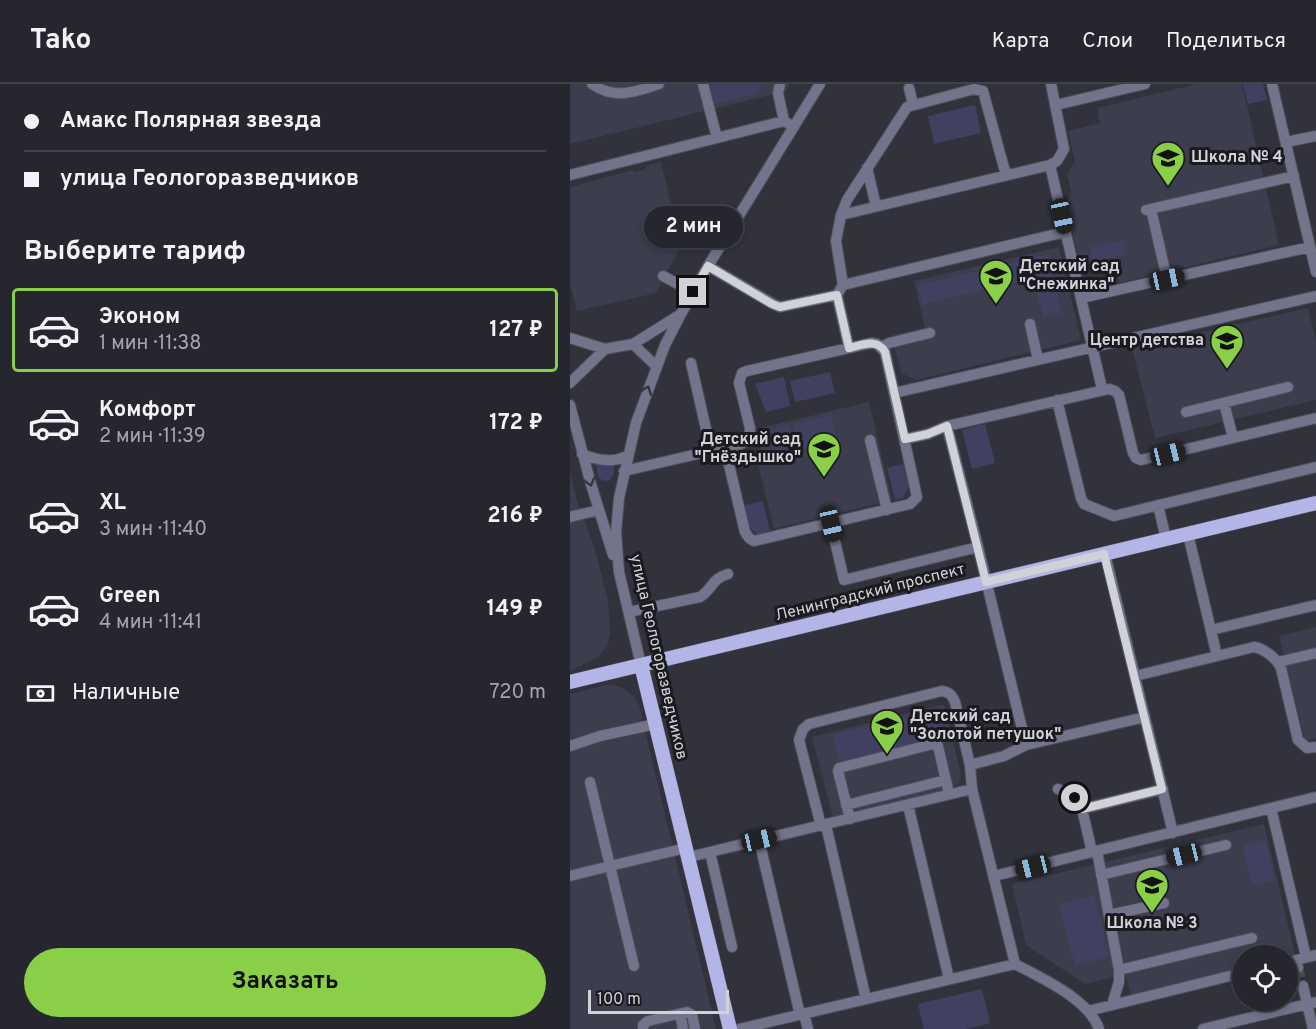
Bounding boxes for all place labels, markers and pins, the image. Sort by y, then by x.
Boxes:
school or university icon: Школа № 4 [1150,140,1186,187]
place label: Школа № 4 [1191,148,1283,168]
place label: Детский сад "Снежинка" [1019,257,1120,295]
school or university icon: Детский сад "Снежинка" [978,258,1014,305]
school or university icon: Центр детства [1209,323,1245,370]
place label: Центр детства [1090,331,1204,351]
place label: Детский сад "Гнёздышко" [695,430,801,468]
school or university icon: Детский сад "Гнёздышко" [806,431,842,478]
place label: Детский сад "Золотой петушок" [910,707,1061,745]
school or university icon: Детский сад "Золотой петушок" [869,708,905,755]
school or university icon: Школа № 3 [1134,867,1170,914]
place label: Школа № 3 [1106,914,1198,934]

